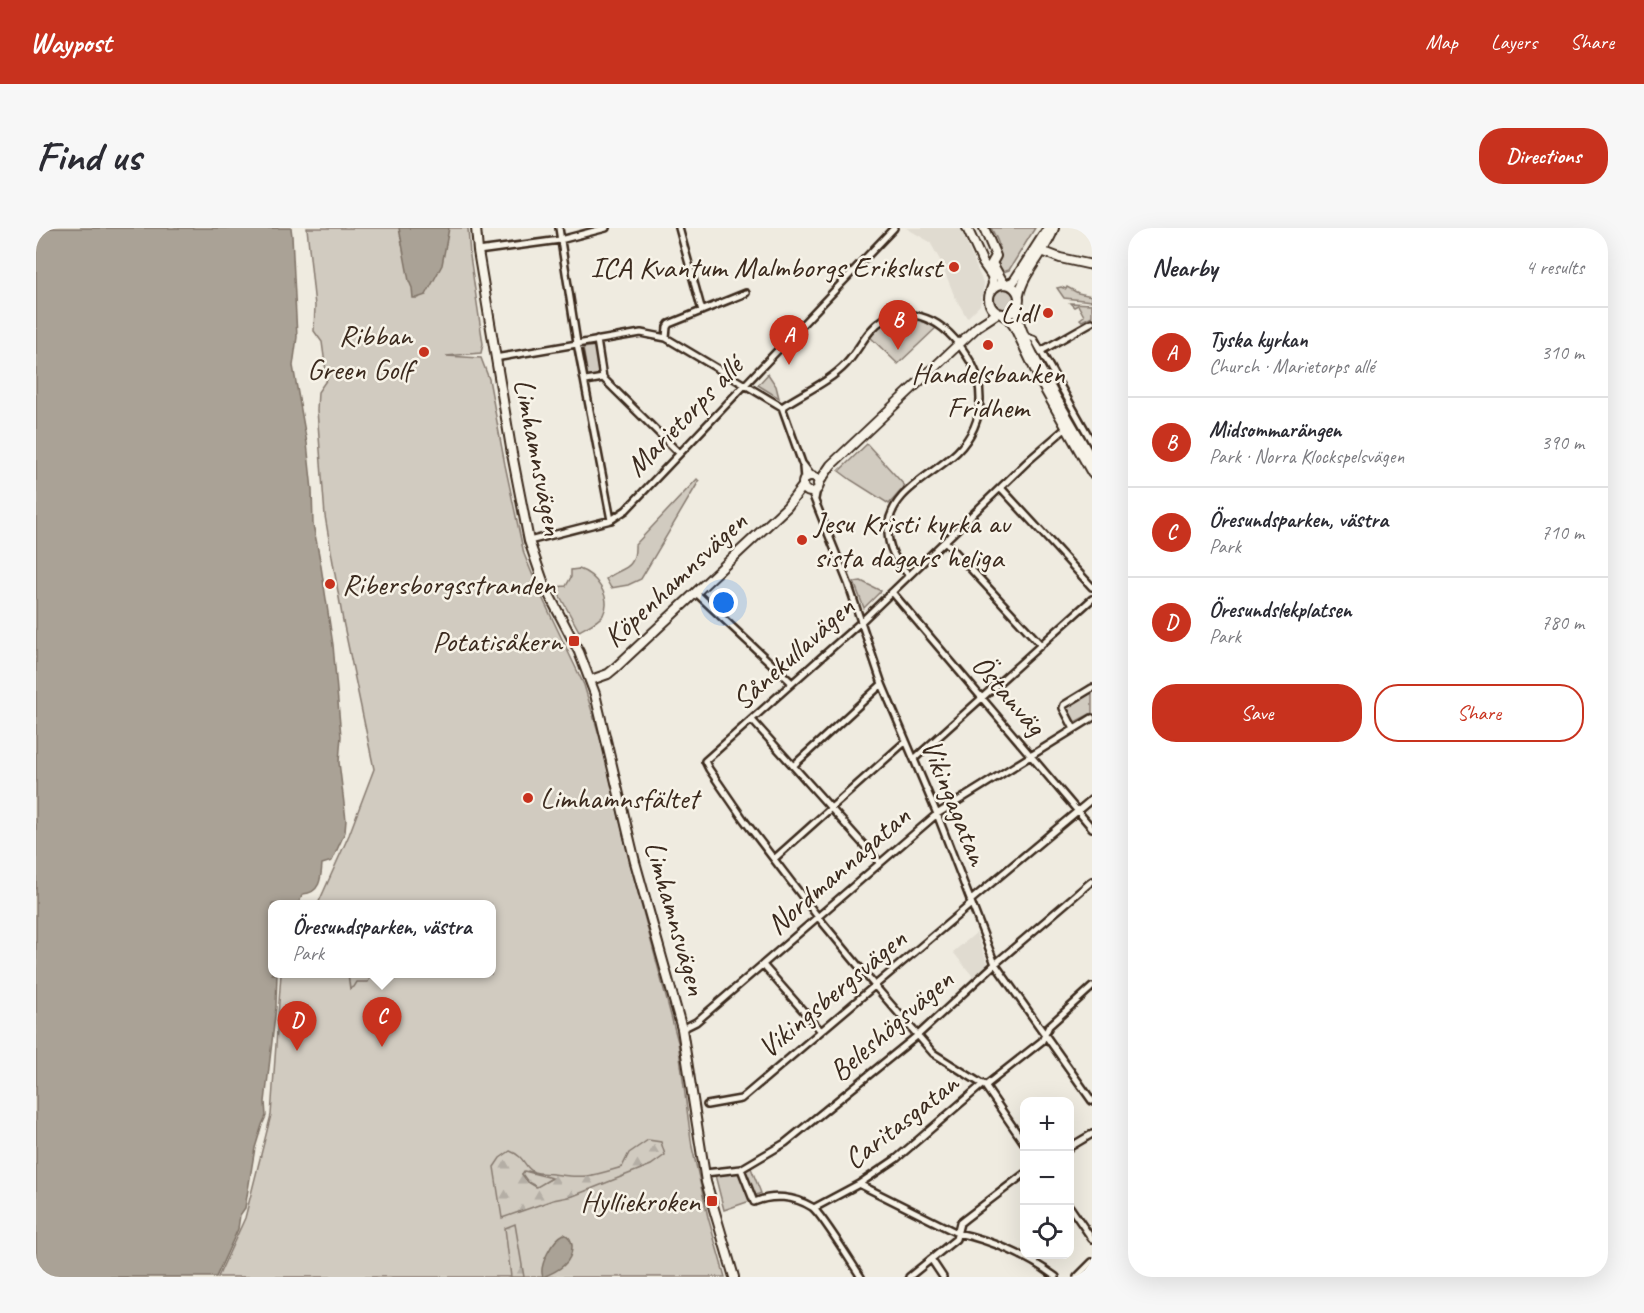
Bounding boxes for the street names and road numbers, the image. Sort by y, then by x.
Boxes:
street label: Marietorps allé [617,345,754,484]
street label: Limhamnsvägen [505,376,573,539]
street label: Köpenhamnsvägen [595,502,755,655]
street label: Sånekullavägen [724,588,863,718]
street label: Östanväg [963,647,1055,744]
street label: Vikingagatan [913,733,998,872]
street label: Nordmannagatan [758,797,918,943]
street label: Limhamnsvägen [636,837,716,1000]
street label: Vikingsbergsvägen [750,919,915,1066]
street label: Beleshögsvägen [821,960,961,1089]
street label: Caritasgatan [836,1063,967,1178]

